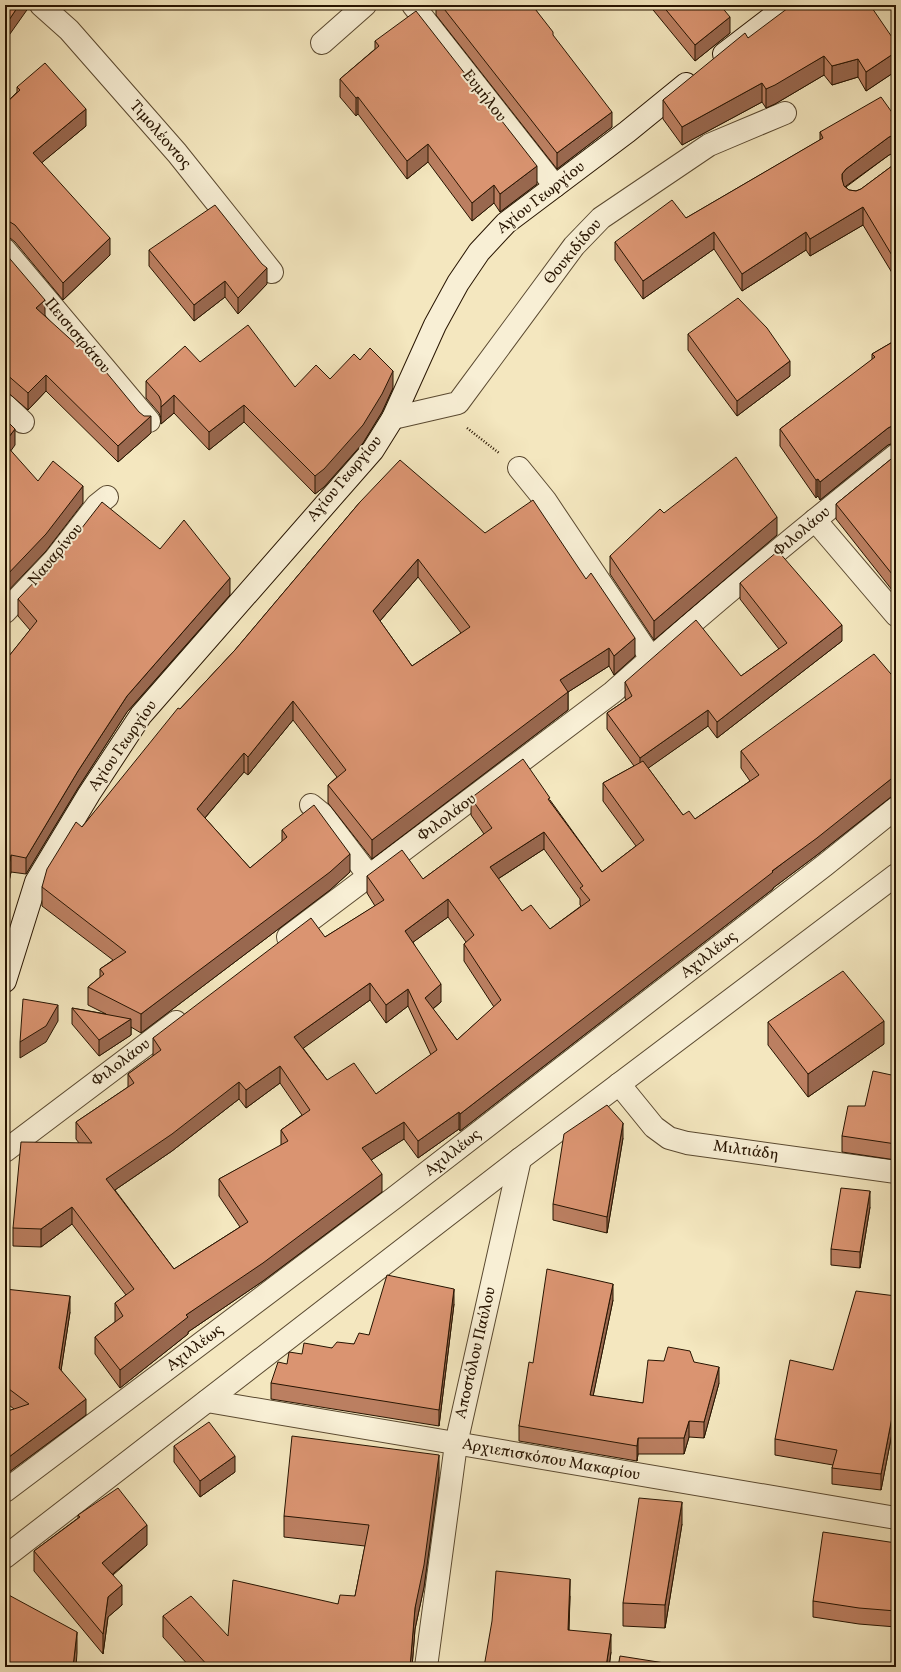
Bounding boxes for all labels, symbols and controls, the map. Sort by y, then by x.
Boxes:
street label: Ευμήλου [457,65,512,127]
street label: Τιμολέοντος [124,96,196,174]
street label: Αγίου Γεωργίου [492,156,590,239]
street label: Θουκιδίδου [539,214,607,290]
street label: Πεισιστράτου [39,293,115,379]
street label: Αγίου Γεωργίου [302,431,388,527]
street label: Φιλολάου [769,501,836,562]
street label: Ναυαρίνου [23,519,89,591]
street label: Αγίου Γεωργίου [83,696,163,796]
street label: Φιλολάου [413,788,481,847]
street label: Αχιλλέως [676,926,742,984]
street label: Φιλολάου [87,1033,155,1092]
street label: Αχιλλέως [420,1124,486,1182]
street label: Μιλτιάδη [712,1136,780,1166]
street label: Αποστόλου Παύλου [450,1285,502,1421]
street label: Αχιλλέως [162,1319,228,1377]
street label: Αρχιεπισκόπου Μακαρίου [460,1434,642,1487]

